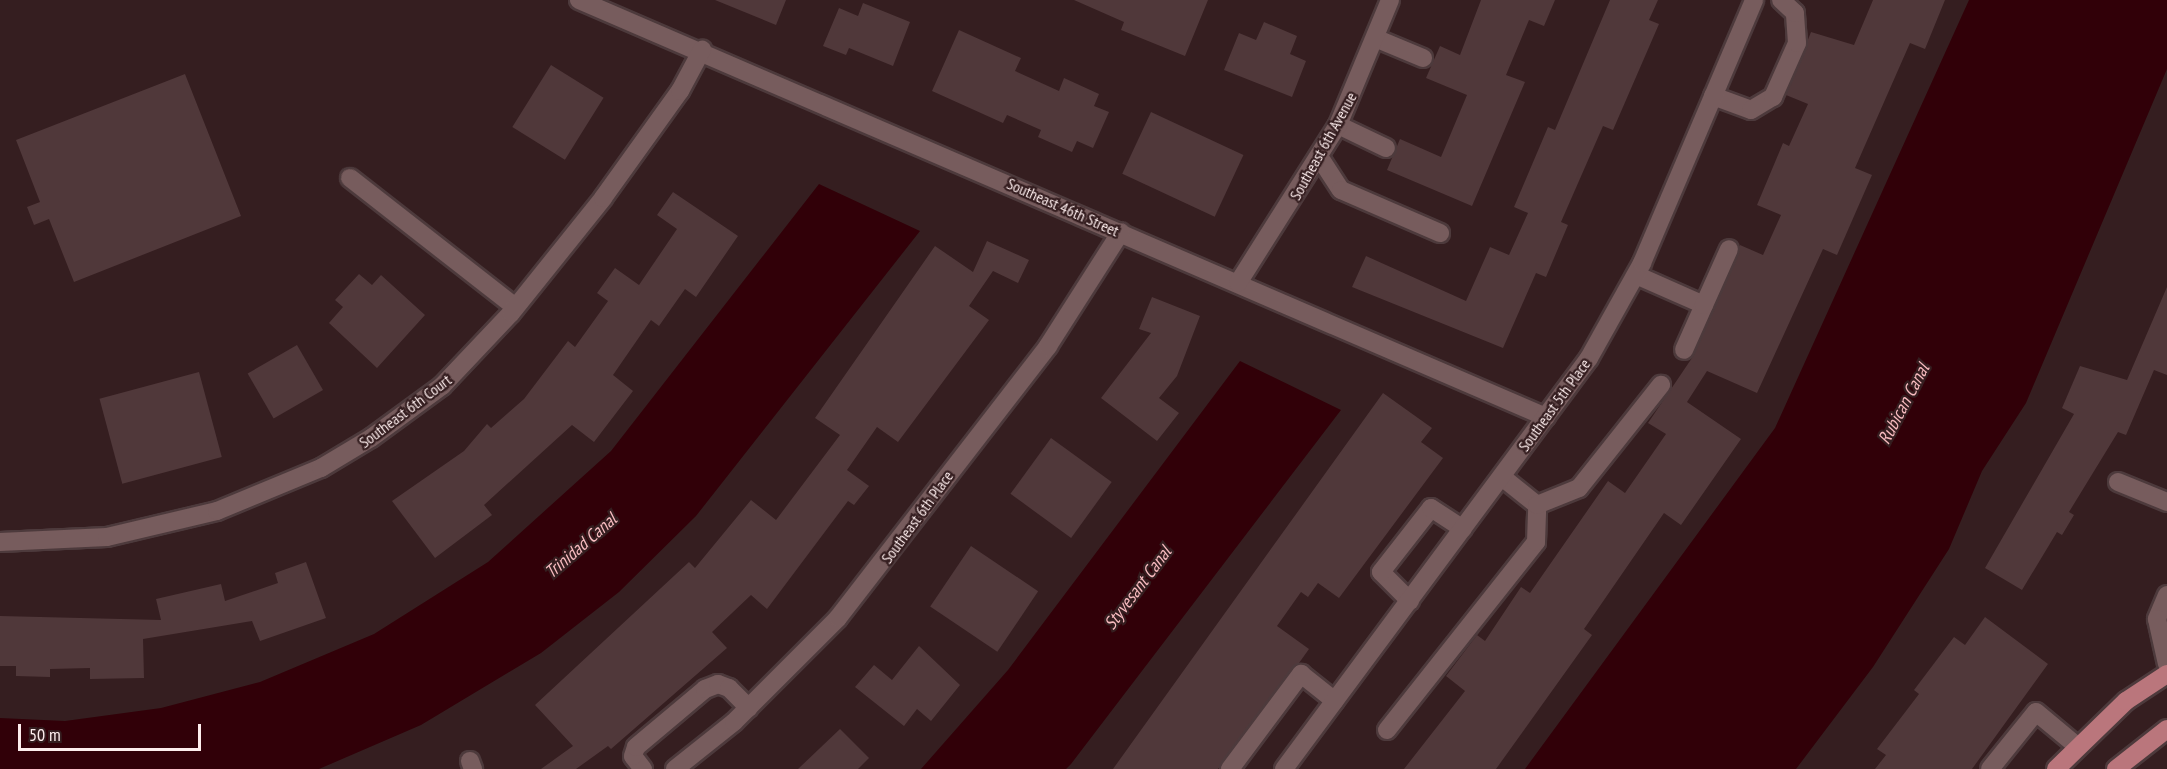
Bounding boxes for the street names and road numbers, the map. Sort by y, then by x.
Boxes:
street label: Southeast 6th Avenue [1285,88,1361,204]
street label: Southeast 46th Street [1004,174,1122,240]
street label: Southeast 5th Place [1514,355,1594,455]
street label: Southeast 6th Court [355,370,455,452]
street label: Southeast 6th Place [877,467,957,567]

